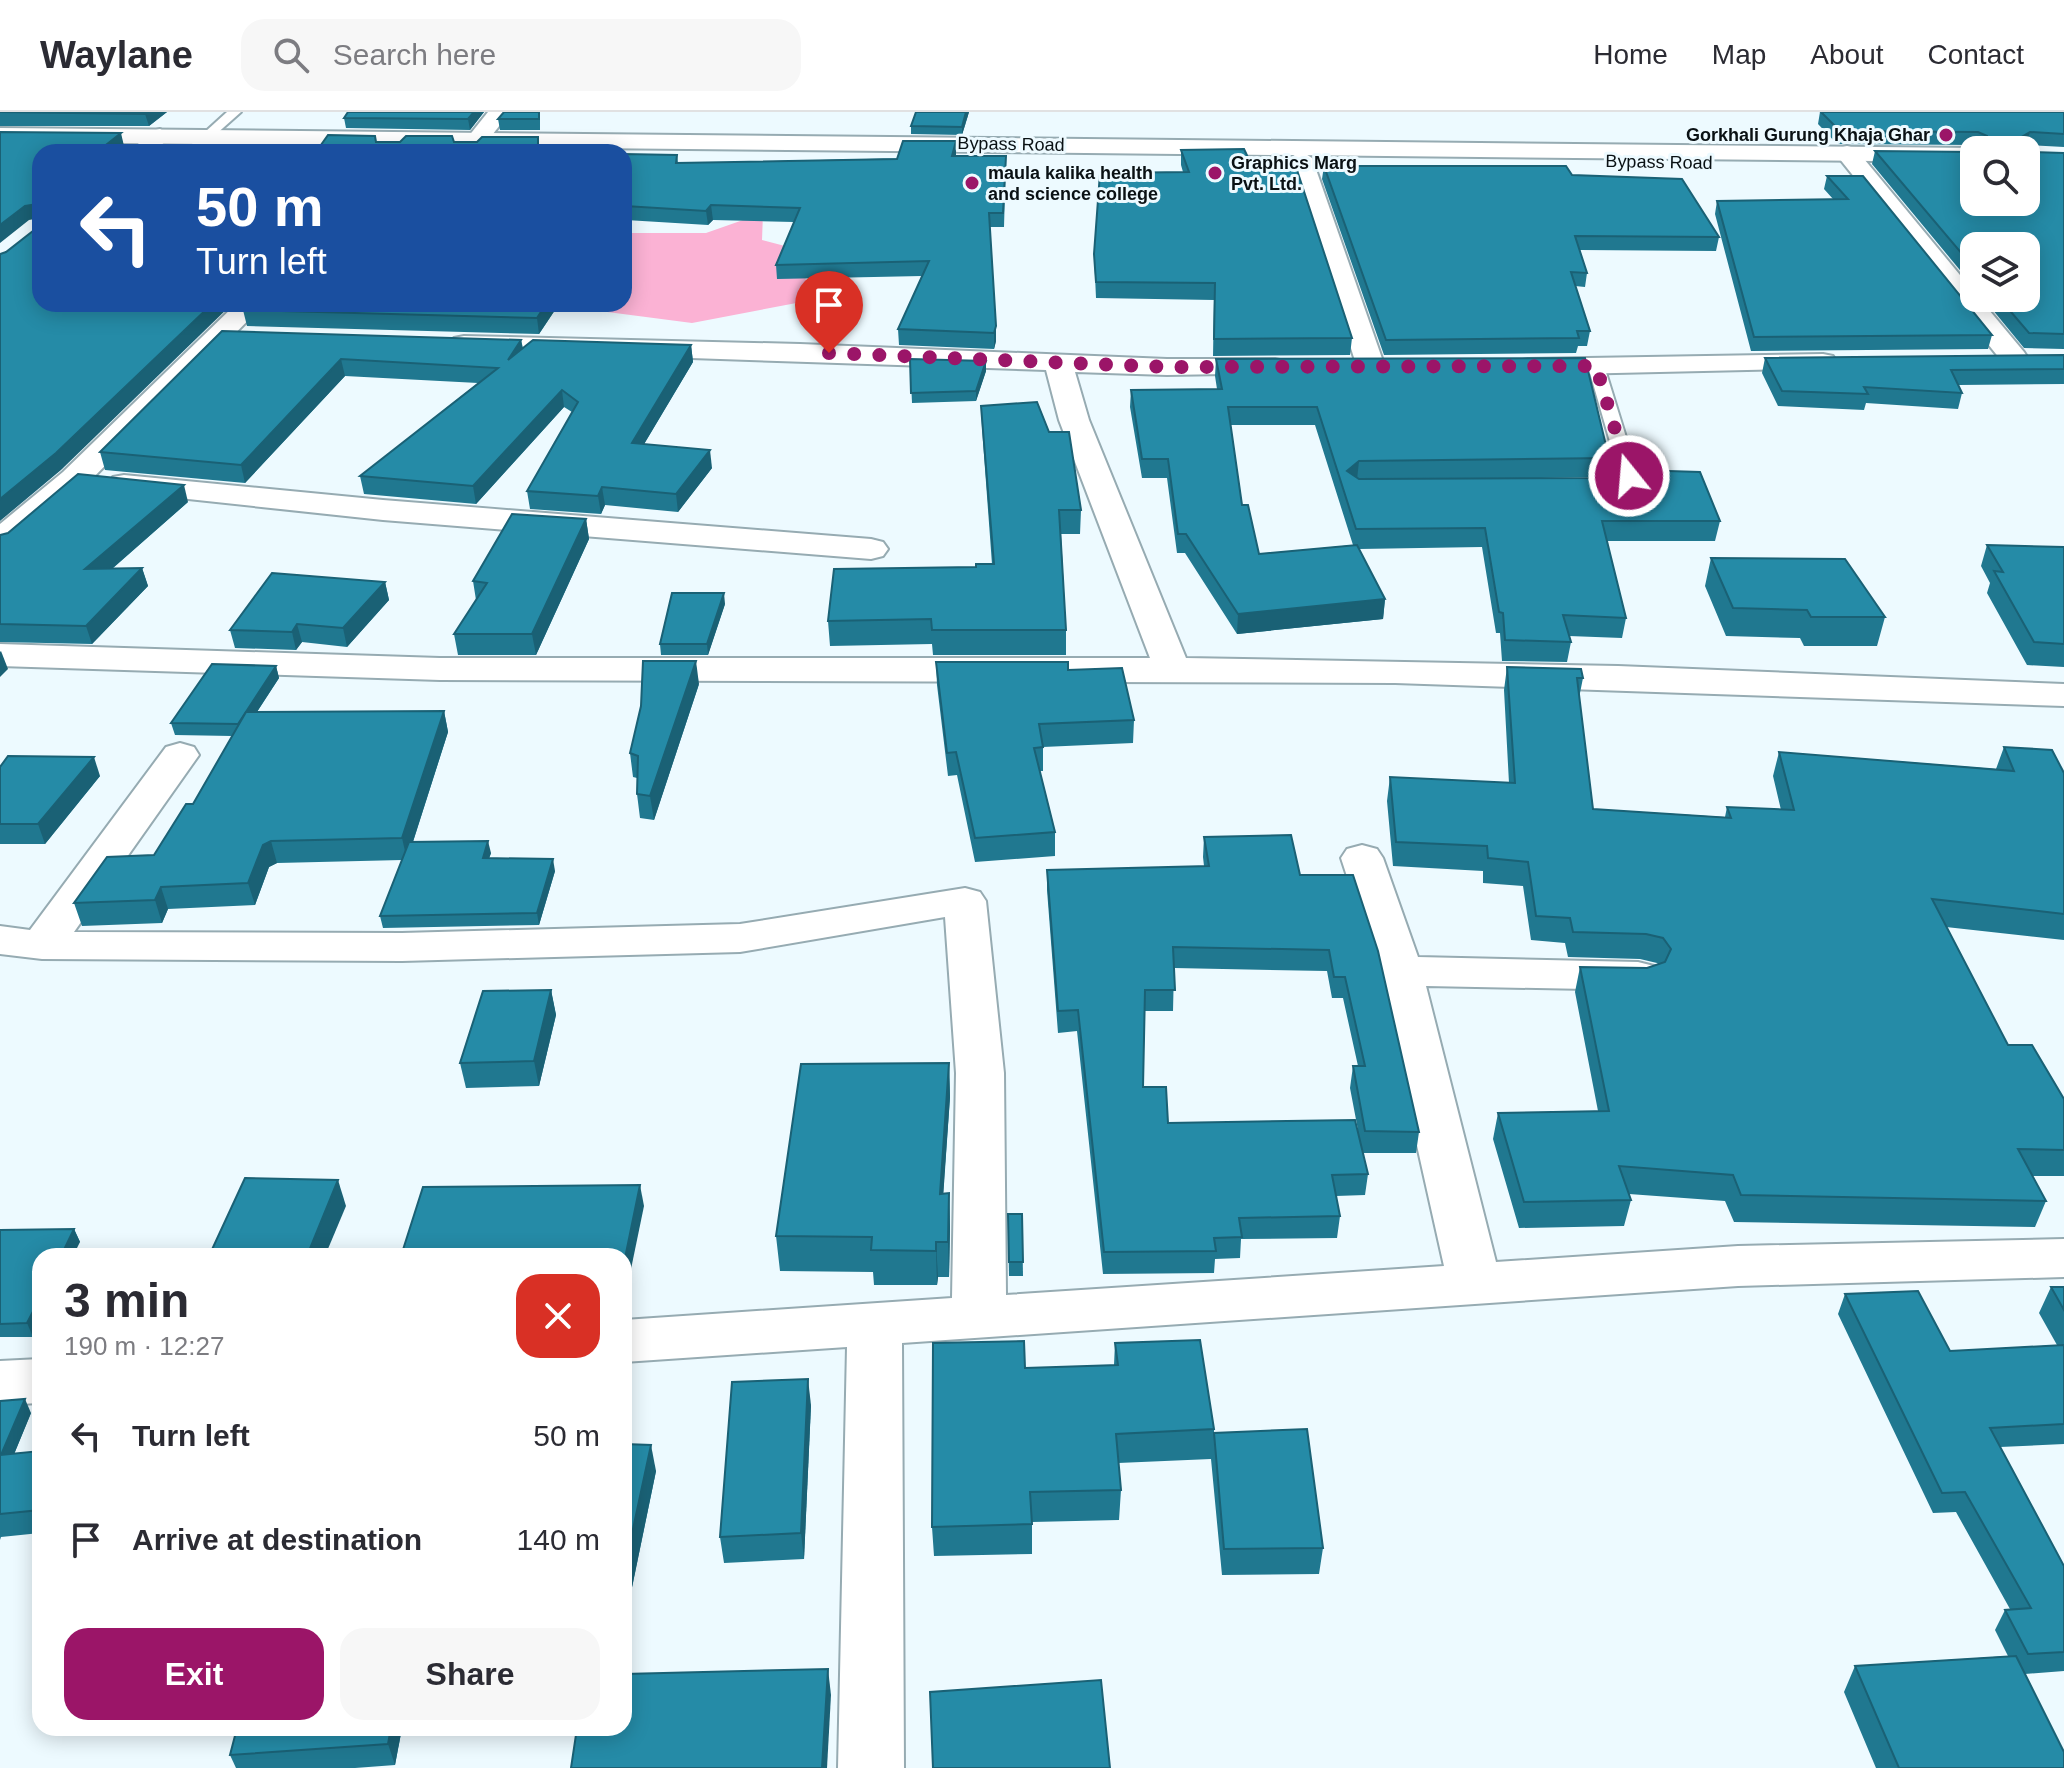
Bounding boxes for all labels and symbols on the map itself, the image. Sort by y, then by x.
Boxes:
place label: Gorkhali Gurung Khaja Ghar [1686,125,1930,145]
marker: Gorkhali Gurung Khaja Ghar [1937,126,1955,144]
street label: Bypass Road [957,133,1065,155]
street label: Bypass Road [1605,151,1713,173]
place label: Graphics Marg Pvt. Ltd. [1231,153,1357,194]
place label: maula kalika health and science college [988,163,1158,204]
marker: Graphics Marg Pvt. Ltd. [1206,164,1224,182]
marker: maula kalika health and science college [963,174,981,192]
pin [795,271,863,353]
position arrow [1587,434,1671,518]

